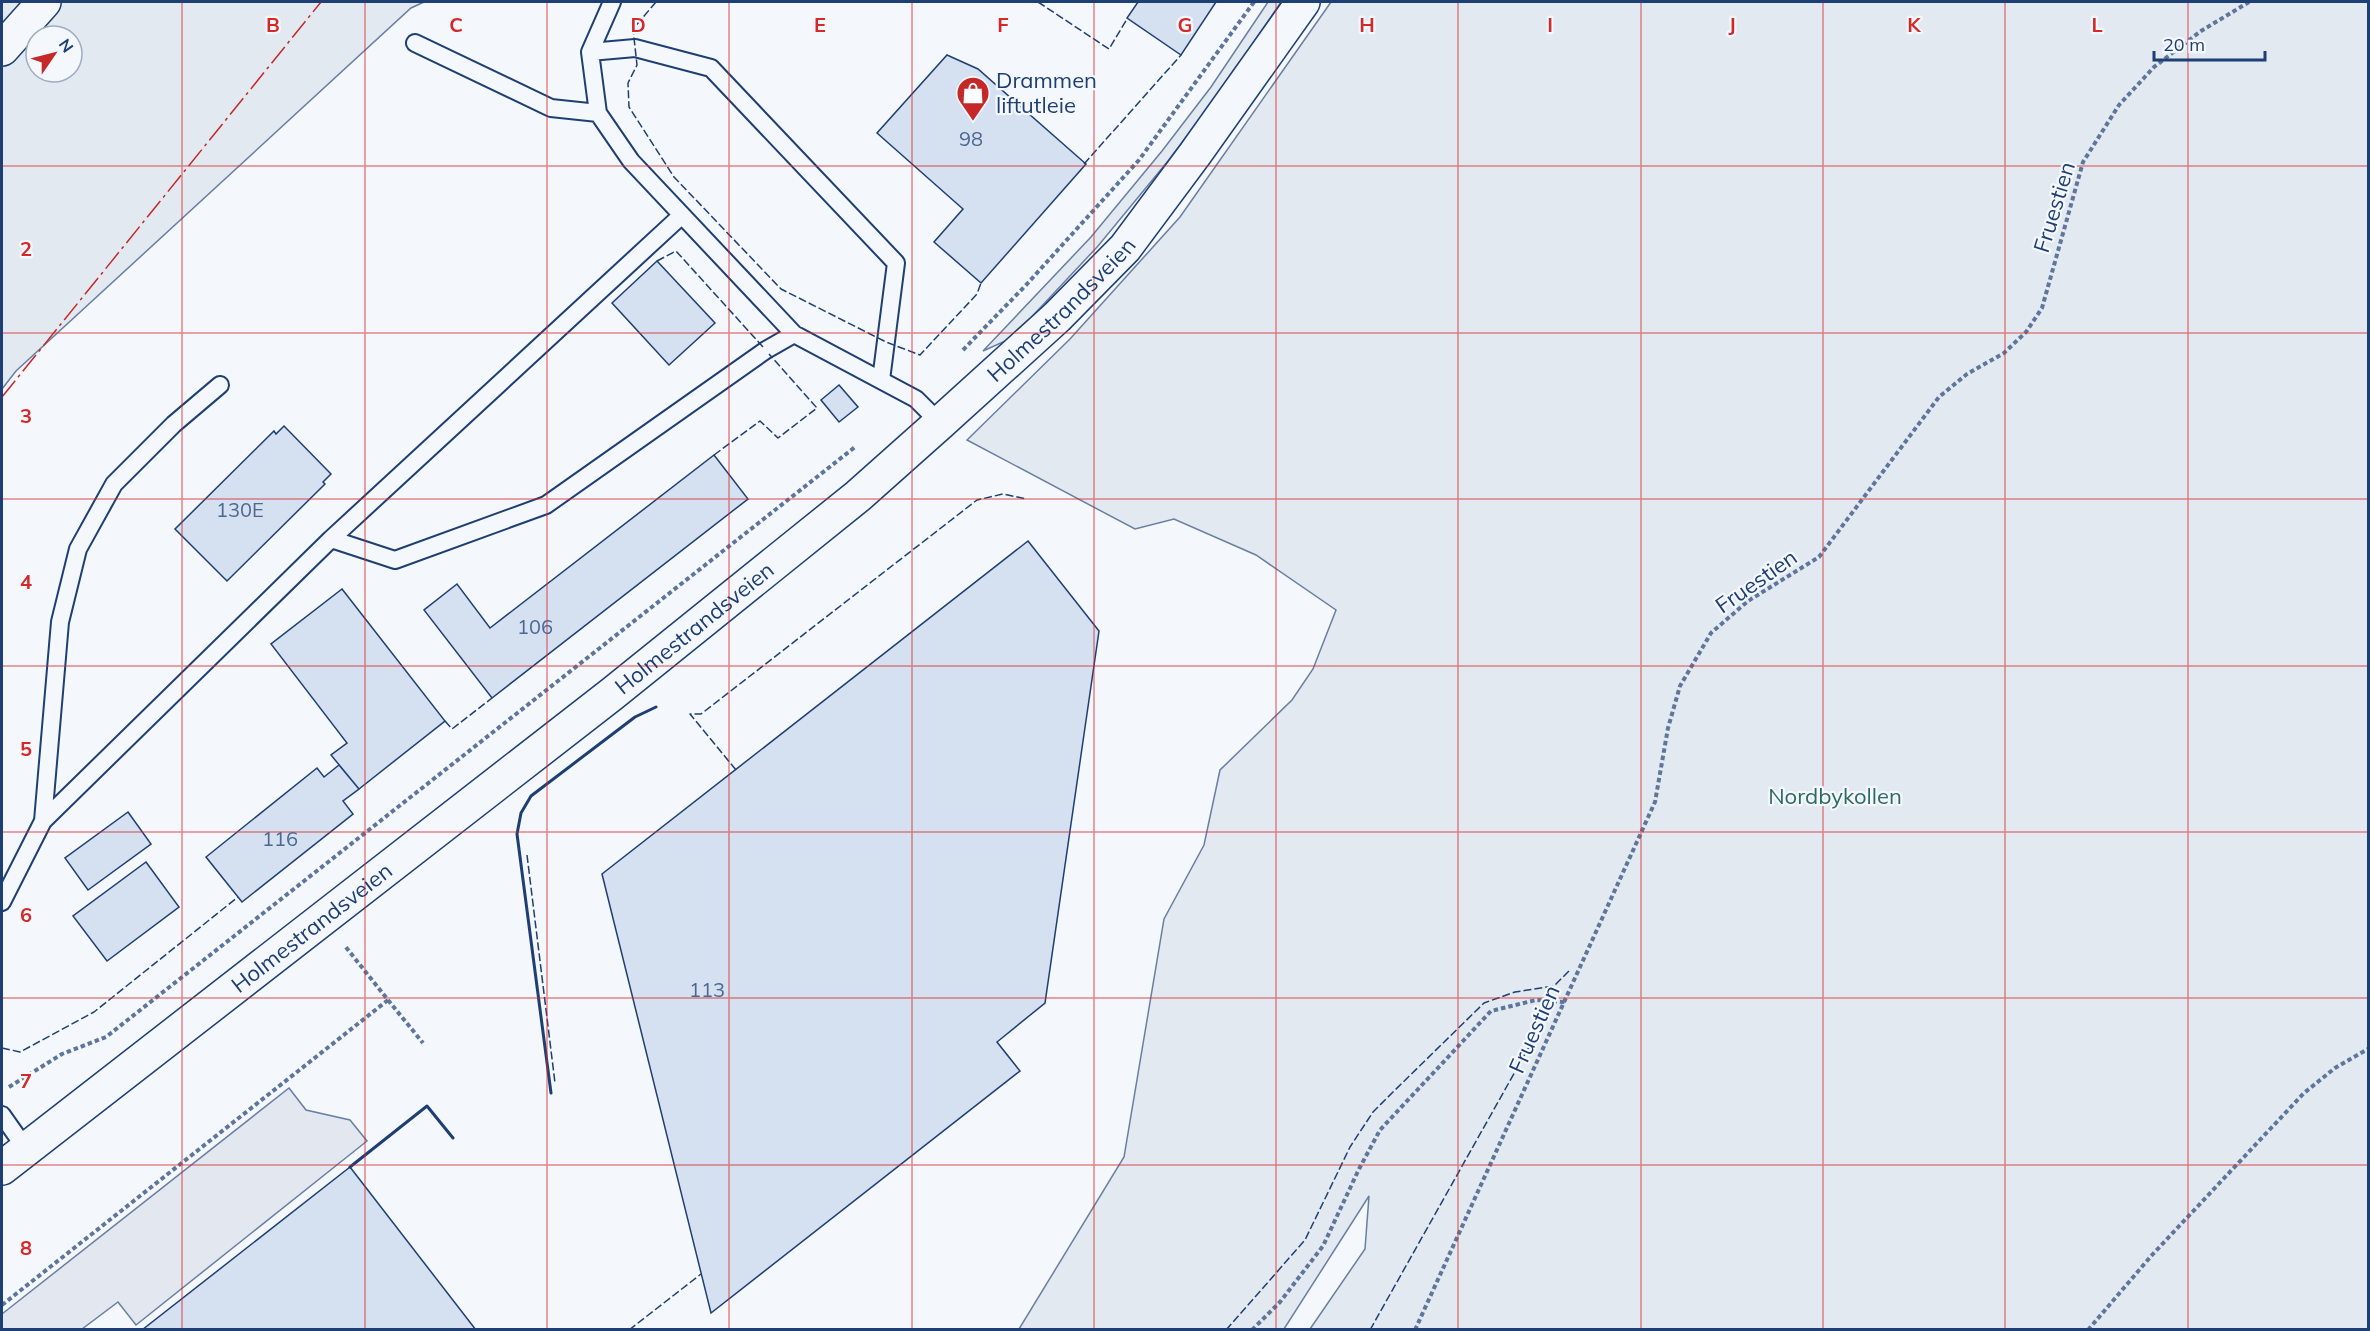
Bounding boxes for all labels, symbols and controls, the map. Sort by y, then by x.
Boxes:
text: B [266,12,280,37]
text: C [449,12,463,37]
text: D [630,12,646,37]
text: E [814,12,826,37]
text: F [997,12,1009,37]
text: G [1178,12,1192,37]
text: H [1359,12,1375,37]
text: I [1547,12,1553,37]
text: J [1728,12,1736,37]
text: K [1907,12,1921,37]
text: L [2091,12,2103,37]
north arrow [24,24,84,84]
scale bar [2154,24,2265,62]
text: 20 m [2163,33,2205,56]
text: N [55,35,78,56]
place label: Drammen liftutleie [996,66,1097,119]
shop icon: Drammen liftutleie [955,75,991,122]
house number: 98 [959,126,983,151]
street label: Fruestien [2027,158,2081,256]
street label: Holmestrandsveien [981,232,1142,388]
text: 2 [20,236,32,261]
text: 3 [20,403,32,428]
house number: 130E [216,497,264,522]
street label: Fruestien [1710,543,1802,619]
street label: Holmestrandsveien [609,556,779,700]
text: 4 [20,569,32,594]
house number: 106 [517,614,553,639]
text: 5 [20,736,32,761]
park label: Nordbykollen [1768,782,1902,810]
house number: 116 [262,826,298,851]
street label: Holmestrandsveien [226,856,398,999]
text: 6 [20,902,32,927]
house number: 113 [689,977,725,1002]
street label: Fruestien [1502,981,1566,1077]
text: 7 [20,1068,32,1093]
text: 8 [20,1235,32,1260]

